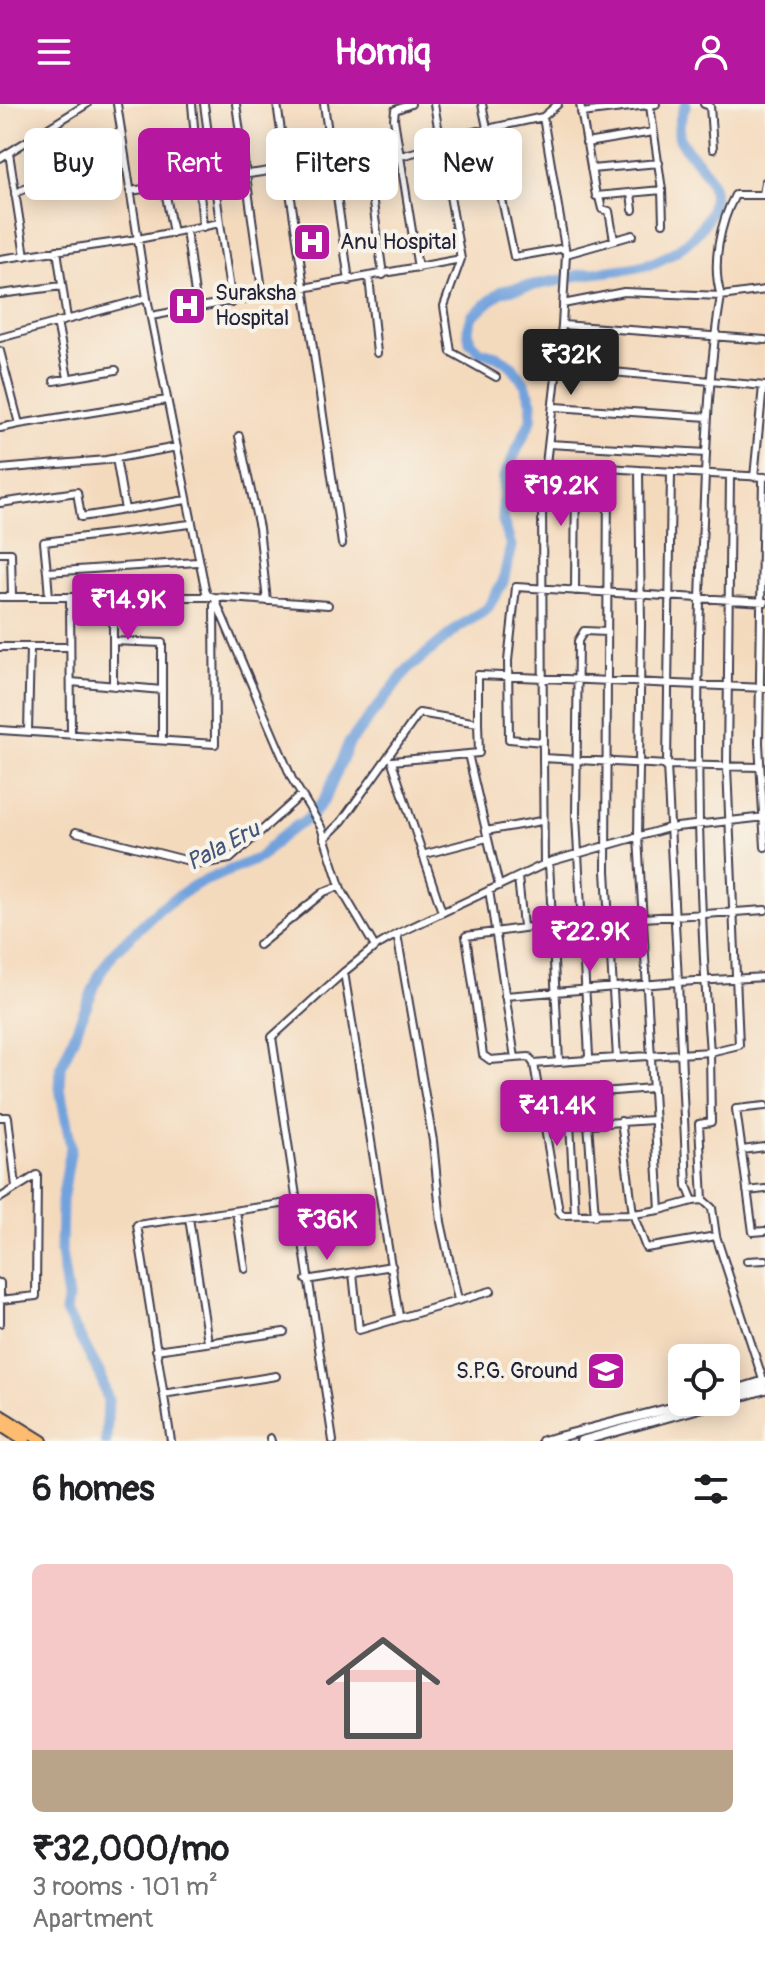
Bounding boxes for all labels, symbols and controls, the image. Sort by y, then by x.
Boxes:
icon: menu [32,30,76,74]
text: Homiq [334,30,431,75]
icon: person [689,30,733,74]
chip: Buy [24,128,122,200]
chip: Rent [138,128,250,200]
chip: Filters [266,128,398,200]
chip: New [414,128,522,200]
hospital icon: Anu Hospital [291,221,333,263]
place label: Anu Hospital [340,228,457,256]
place label: Suraksha Hospital [215,279,297,332]
hospital icon: Suraksha Hospital [166,285,208,327]
pin: ₹32K [524,329,618,397]
text: ₹32K [541,339,601,371]
pin: ₹19.2K [496,460,626,528]
text: ₹19.2K [523,470,599,502]
pin: ₹14.9K [63,574,193,642]
text: ₹14.9K [90,584,166,616]
water label: Pala Eru [181,814,266,877]
pin: ₹22.9K [525,906,655,974]
text: ₹22.9K [550,916,630,948]
pin: ₹41.4K [492,1080,622,1148]
text: ₹41.4K [518,1090,596,1122]
pin: ₹36K [280,1194,374,1262]
text: ₹36K [297,1204,357,1236]
map controls [668,1344,740,1416]
button: locate [668,1344,740,1416]
school or university icon: S.P.G. Ground [585,1350,627,1392]
place label: S.P.G. Ground [456,1357,578,1385]
icon: filters [689,1467,733,1511]
text: 6 homes [32,1468,155,1511]
icon: home [311,1616,455,1760]
text: ₹32,000/mo [32,1828,229,1871]
text: 3 rooms · 101 m² [32,1871,218,1903]
text: Apartment [32,1903,153,1935]

